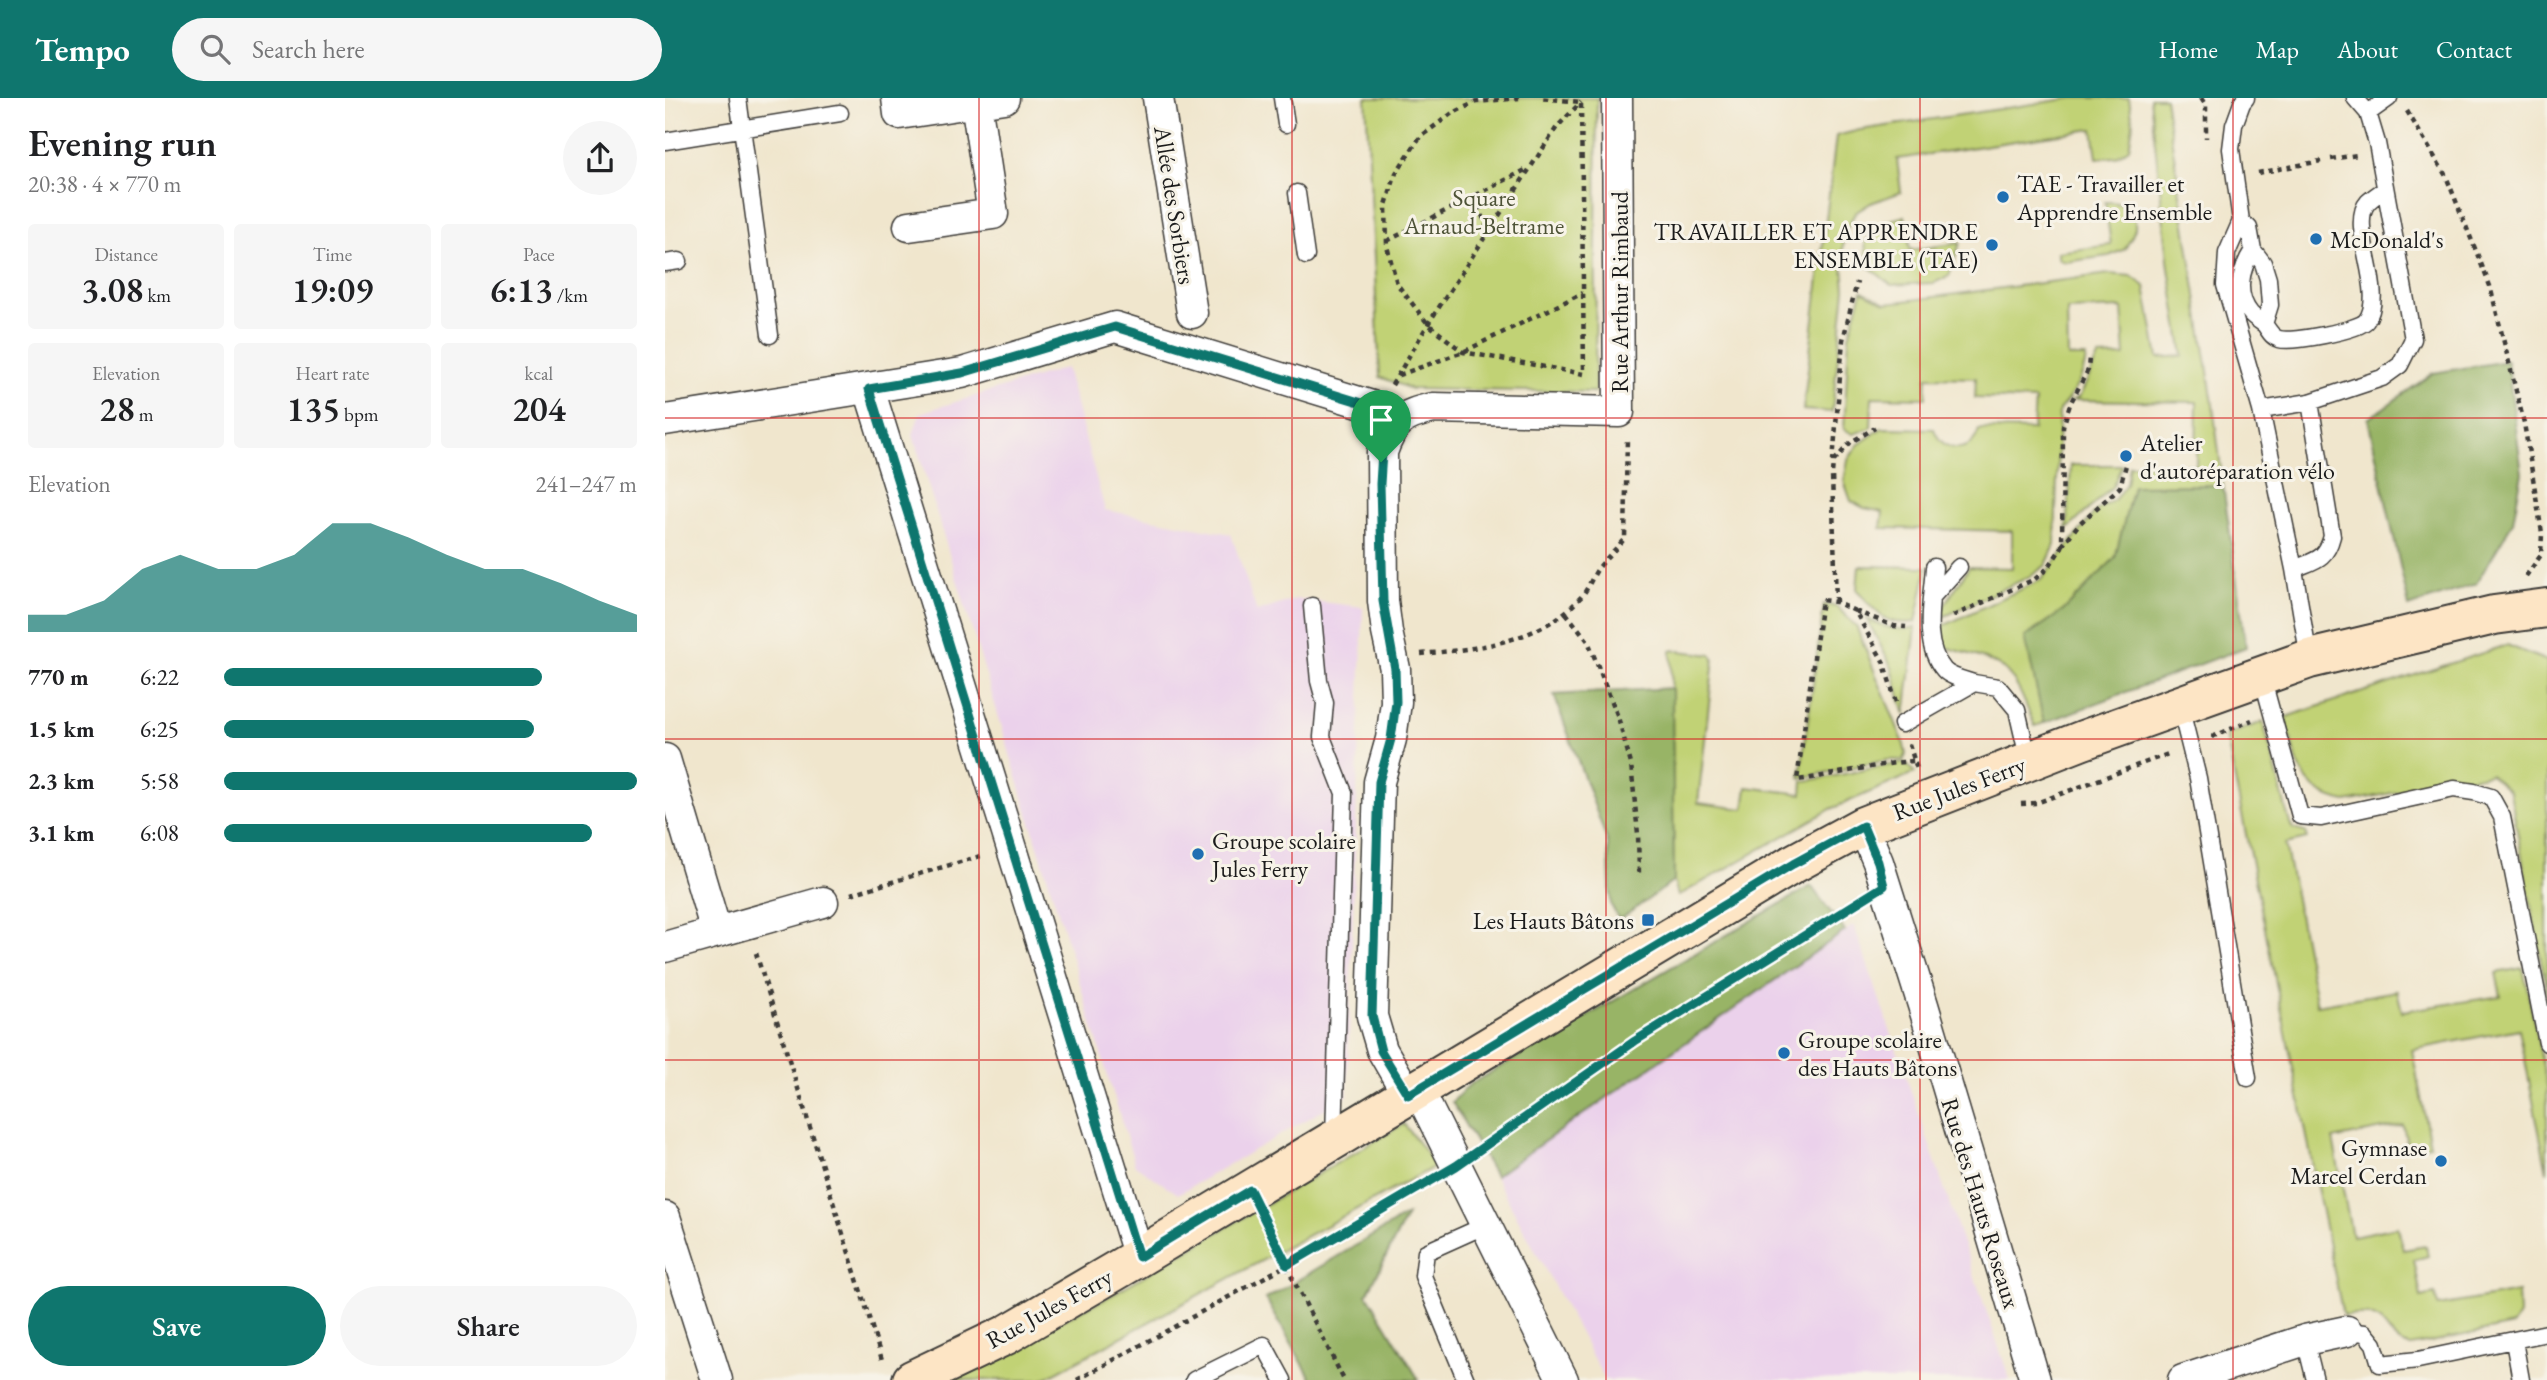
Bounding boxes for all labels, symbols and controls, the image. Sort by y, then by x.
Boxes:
search box [172,18,662,81]
text: Tempo [35,28,130,71]
icon: search [196,30,234,68]
text: Search here [252,32,365,66]
text: Home [2158,34,2218,65]
text: Map [2256,34,2299,65]
text: About [2337,34,2398,65]
text: Contact [2436,34,2512,65]
text: Evening run [28,118,217,167]
button: share [563,121,637,195]
street label: Allée des Sorbiers [1147,123,1203,286]
place label: TAE - Travailler et Apprendre Ensemble [2016,168,2212,227]
text: 20:38 · 4 × 770 m [28,169,181,199]
park label: Square Arnaud-Beltrame [1403,182,1564,241]
marker: TAE - Travailler et Apprendre Ensemble [1995,189,2011,205]
street label: Rue Arthur Rimbaud [1604,190,1635,393]
place label: TRAVAILLER ET APPRENDRE ENSEMBLE (TAE) [1653,216,1978,275]
place label: McDonald's [2330,224,2444,255]
marker: McDonald's [2308,231,2324,247]
marker: TRAVAILLER ET APPRENDRE ENSEMBLE (TAE) [1984,237,2000,253]
text: Distance [94,242,158,267]
text: Time [313,242,352,267]
text: Pace [523,242,555,267]
text: 3.08 [81,267,144,312]
text: 19:09 [292,267,373,312]
text: 6:13 [490,267,553,312]
text: km [144,283,171,308]
text: /km [553,283,588,308]
text: Elevation [92,361,160,386]
text: Heart rate [296,361,369,386]
text: kcal [525,361,553,386]
text: 28 [99,386,135,431]
text: 135 [286,386,340,431]
text: 204 [512,386,566,431]
pin [1351,390,1411,462]
icon: arrive [1362,401,1400,439]
text: m [135,402,153,427]
text: bpm [340,402,379,427]
place label: Atelier d'autoréparation vélo [2139,427,2335,486]
marker: Atelier d'autoréparation vélo [2118,448,2134,464]
text: Elevation [28,469,111,499]
text: 241–247 m [536,469,637,499]
text: 770 m [28,662,89,692]
text: 6:22 [140,662,179,692]
text: 1.5 km [28,714,95,744]
text: 6:25 [140,714,179,744]
street label: Rue Jules Ferry [1888,748,2030,828]
text: 2.3 km [28,766,95,796]
text: 5:58 [140,766,179,796]
text: 3.1 km [28,818,95,848]
text: 6:08 [140,818,179,848]
place label: Groupe scolaire Jules Ferry [1210,825,1356,884]
marker: Groupe scolaire Jules Ferry [1190,846,1206,862]
place label: Les Hauts Bâtons [1473,905,1634,936]
marker: Les Hauts Bâtons [1640,912,1656,928]
place label: Groupe scolaire des Hauts Bâtons [1798,1024,1957,1083]
marker: Groupe scolaire des Hauts Bâtons [1776,1045,1792,1061]
street label: Rue des Hauts Roseaux [1934,1094,2028,1313]
place label: Gymnase Marcel Cerdan [2290,1132,2427,1191]
marker: Gymnase Marcel Cerdan [2433,1153,2449,1169]
street label: Rue Jules Ferry [980,1260,1118,1355]
button: Save [28,1286,326,1366]
button: Share [340,1286,637,1366]

